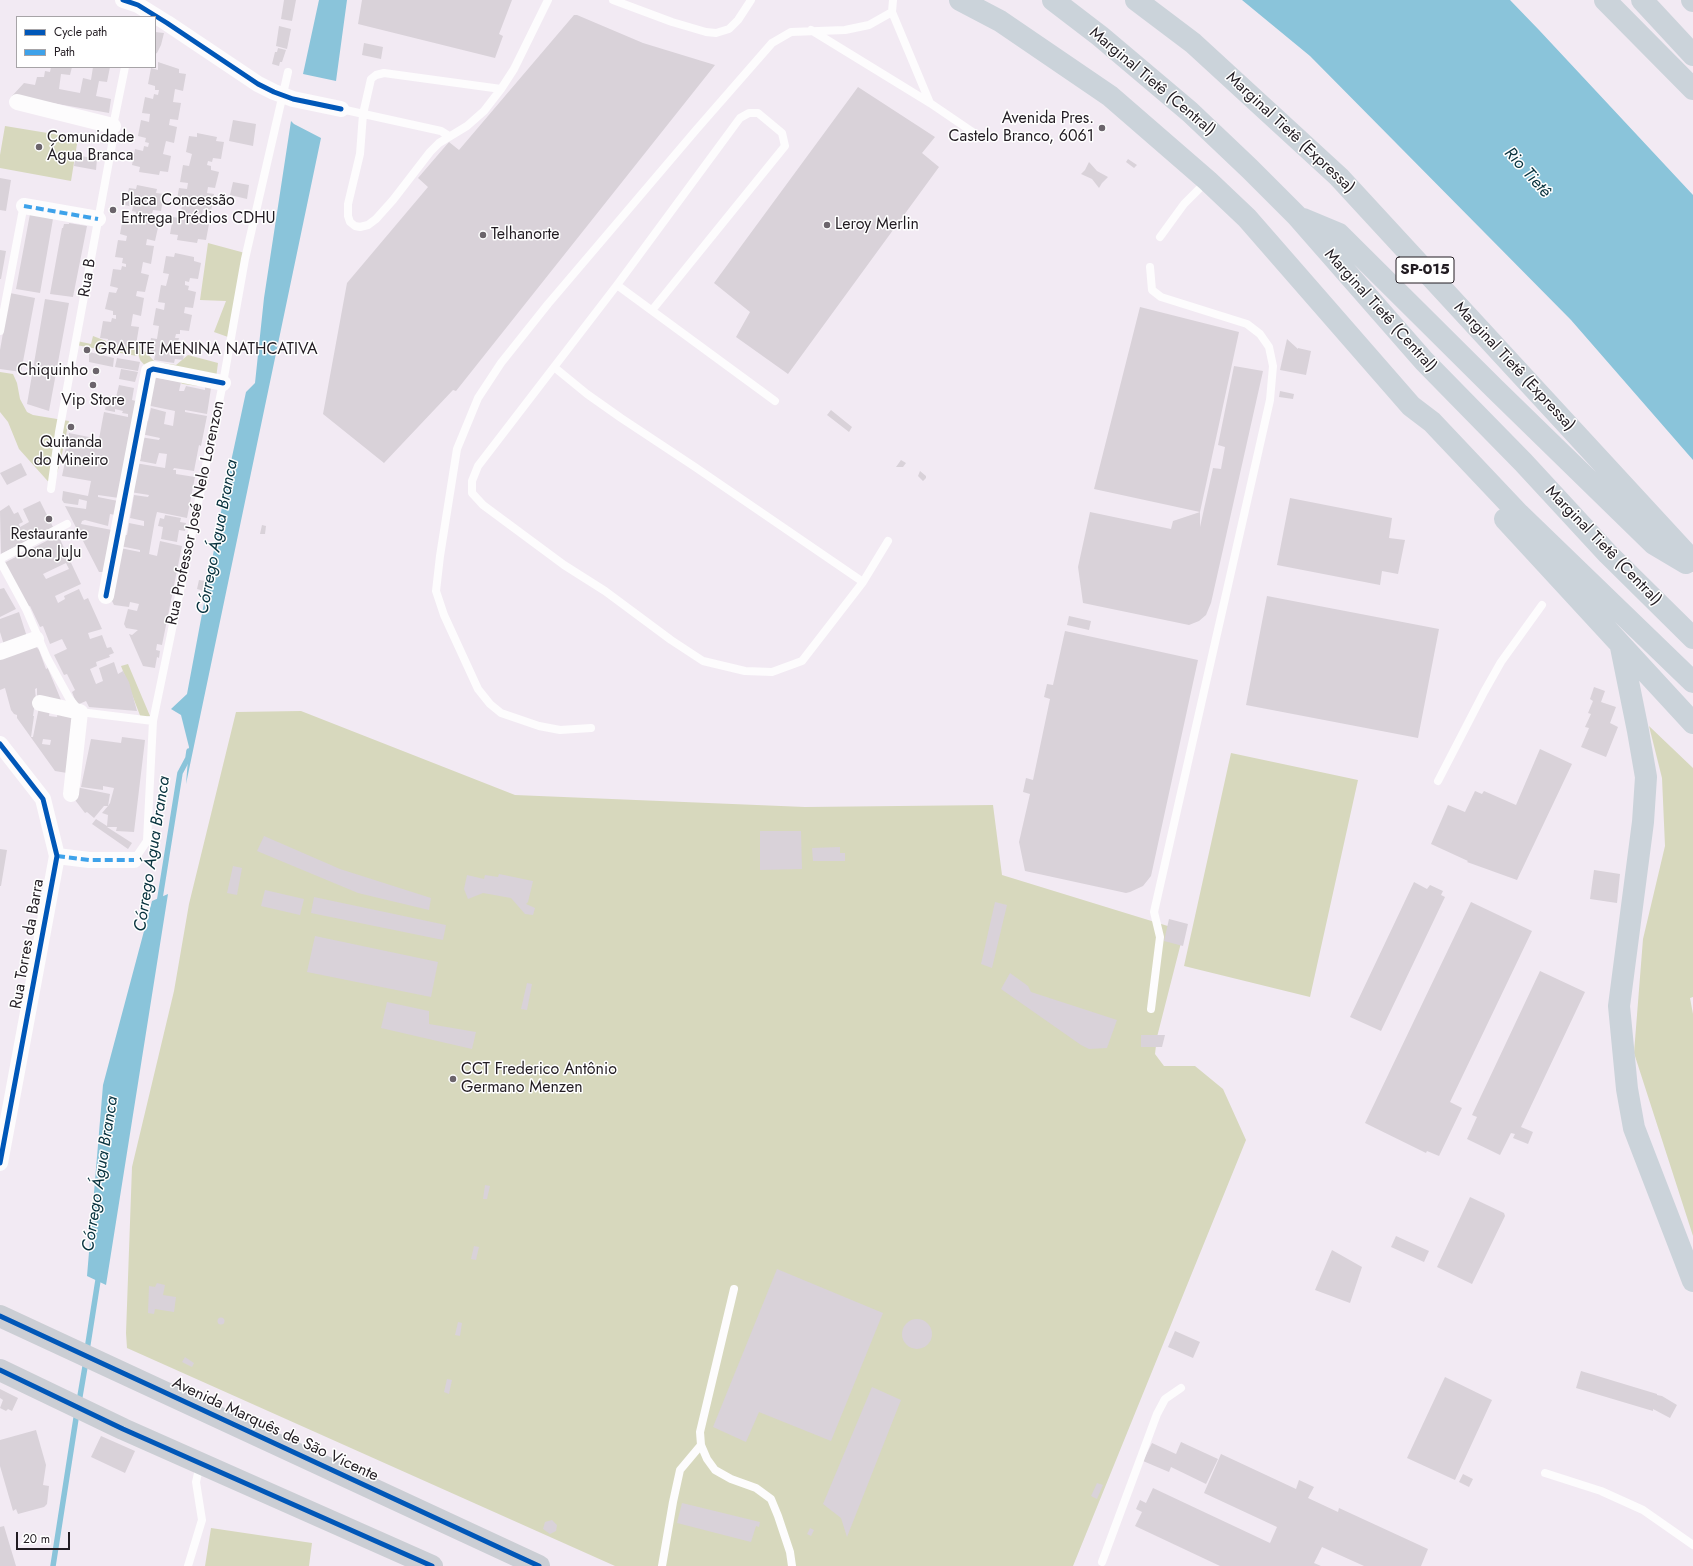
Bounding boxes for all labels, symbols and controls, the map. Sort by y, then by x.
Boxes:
legend [16,16,156,68]
text: Cycle path [54,23,107,41]
street label: Marginal Tietê (Central) [1085,24,1219,140]
text: Path [54,43,75,61]
street label: Marginal Tietê (Expressa) [1222,68,1358,198]
place label: Avenida Pres. Castelo Branco, 6061 [949,109,1094,147]
marker: Avenida Pres. Castelo Branco, 6061 [1097,123,1107,133]
place label: Comunidade Água Branca [47,128,134,166]
marker: Comunidade Água Branca [34,142,44,152]
water label: Rio Tietê [1499,144,1555,202]
place label: Placa Concessão Entrega Prédios CDHU [121,191,276,229]
marker: Placa Concessão Entrega Prédios CDHU [108,205,118,215]
place label: Leroy Merlin [835,215,919,235]
marker: Leroy Merlin [822,220,832,230]
place label: Telhanorte [491,225,560,245]
marker: Telhanorte [478,230,488,240]
street label: Marginal Tietê (Central) [1320,246,1440,376]
street label: Rua B [75,257,101,299]
road number: SP-015 [1396,257,1454,283]
street label: Marginal Tietê (Expressa) [1449,299,1579,435]
place label: GRAFITE MENINA NATHCATIVA [95,340,317,360]
marker: GRAFITE MENINA NATHCATIVA [82,345,92,355]
place label: Chiquinho [17,361,88,381]
marker: Chiquinho [91,366,101,376]
marker: Vip Store [88,380,98,390]
place label: Vip Store [61,391,125,411]
street label: Rua Professor José Nelo Lorenzon [163,399,229,627]
marker: Quitanda do Mineiro [66,422,76,432]
place label: Quitanda do Mineiro [34,433,108,471]
water label: Córrego Água Branca [193,458,243,616]
street label: Marginal Tietê (Central) [1541,482,1665,610]
marker: Restaurante Dona JuJu [44,514,54,524]
place label: Restaurante Dona JuJu [10,525,88,563]
water label: Córrego Água Branca [131,775,175,933]
street label: Rua Torres da Barra [7,878,49,1010]
place label: CCT Frederico Antônio Germano Menzen [461,1060,617,1098]
marker: CCT Frederico Antônio Germano Menzen [448,1074,458,1084]
water label: Córrego Água Branca [79,1095,123,1253]
street label: Avenida Marquês de São Vicente [169,1374,381,1486]
scale bar [18,1524,72,1550]
text: 20 m [23,1530,50,1548]

